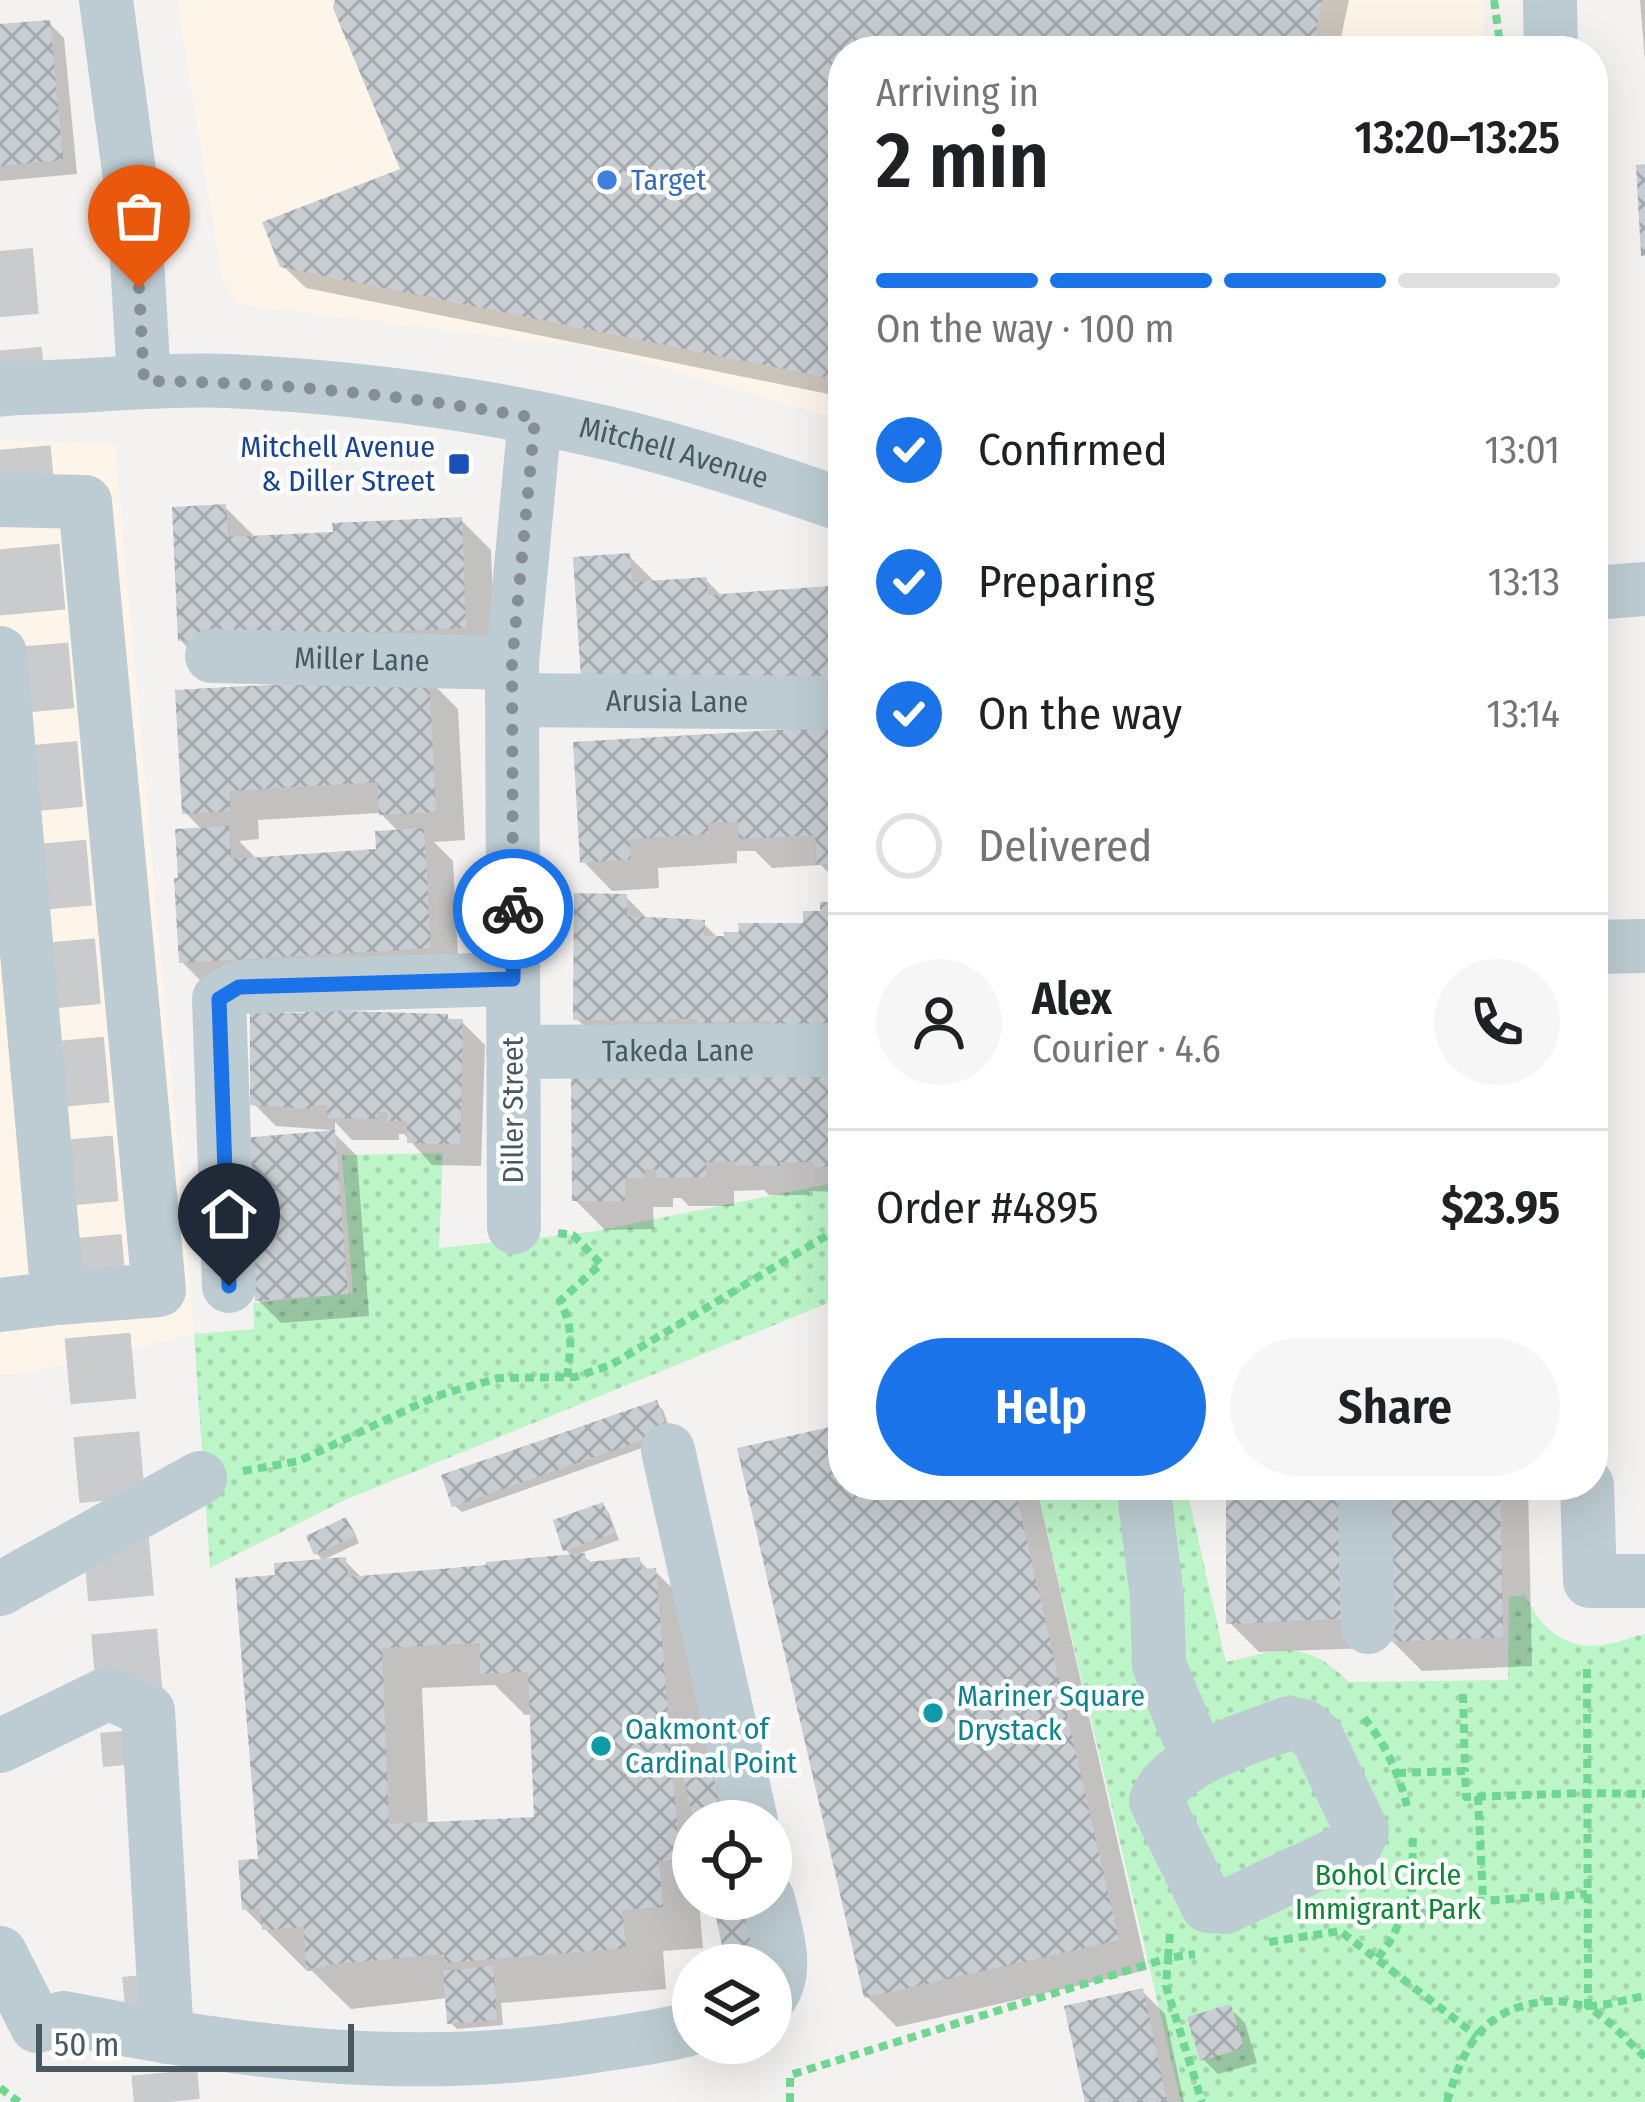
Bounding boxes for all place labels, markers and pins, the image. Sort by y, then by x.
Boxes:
place label: Target [631,162,707,198]
pin [88,165,190,288]
marker: Target [594,167,620,193]
place label: Mitchell Avenue & Diller Street [240,429,435,499]
marker: Mitchell Avenue & Diller Street [446,451,472,477]
pin [178,1163,280,1286]
place label: Mariner Square Drystack [957,1678,1145,1748]
marker: Mariner Square Drystack [920,1700,946,1726]
place label: Oakmont of Cardinal Point [625,1711,797,1781]
marker: Oakmont of Cardinal Point [588,1733,614,1759]

